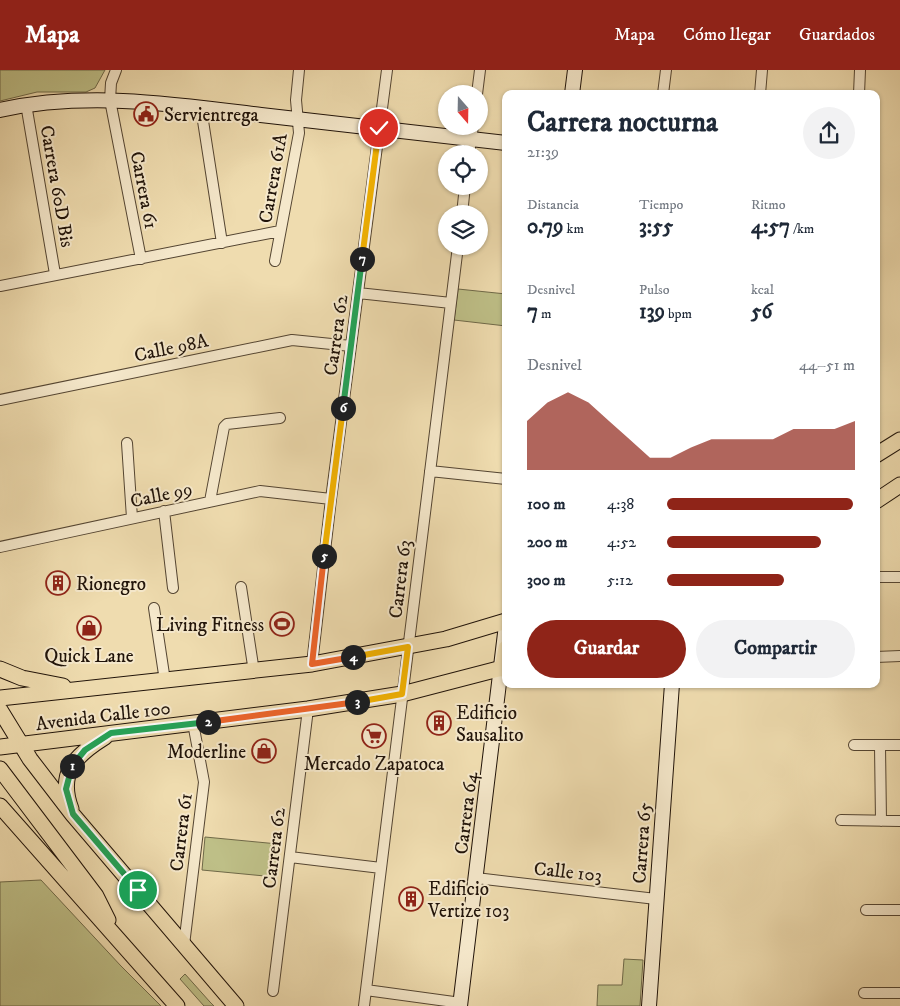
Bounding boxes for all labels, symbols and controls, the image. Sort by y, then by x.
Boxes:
text: Mapa [25,20,79,50]
text: Mapa [614,24,655,46]
text: Cómo llegar [683,24,771,46]
text: Guardados [799,24,875,46]
north arrow [438,85,488,135]
map controls [438,85,488,255]
public building icon: Servientrega [133,101,159,127]
place label: Servientrega [164,104,258,127]
text: Carrera nocturna [527,105,718,140]
pin [358,107,400,149]
button: share [803,107,855,159]
icon: check [365,114,393,142]
street label: Carrera 60D Bis [34,123,79,249]
street label: Carrera 61A [254,131,293,225]
text: 21:39 [527,142,559,162]
button: locate [438,145,488,195]
street label: Carrera 61 [125,149,162,231]
text: Distancia [527,196,579,214]
text: Tiempo [639,196,683,214]
text: Ritmo [751,196,786,214]
button: layers [438,205,488,255]
text: 0.79 [527,214,564,240]
text: 3:55 [639,214,673,240]
text: 4:57 [751,214,790,240]
text: km [564,220,584,238]
text: /km [790,220,814,238]
pin: 7 [350,246,374,272]
text: 7 [359,250,366,268]
text: Desnivel [527,281,575,299]
text: Pulso [639,281,670,299]
text: kcal [751,281,774,299]
street label: Carrera 62 [319,293,354,377]
text: 7 [527,299,538,325]
text: 139 [639,299,665,325]
text: 56 [751,299,772,325]
text: m [538,305,552,323]
text: bpm [665,305,692,323]
street label: Calle 98A [132,329,211,368]
text: Desnivel [527,355,582,375]
text: 44–51 m [799,355,855,375]
pin: 6 [330,396,356,420]
text: 6 [340,399,347,417]
street label: Calle 99 [128,478,194,513]
text: 100 m [527,494,566,514]
text: 4:38 [607,494,634,514]
text: 200 m [527,532,568,552]
text: 4:52 [607,532,636,552]
street label: Carrera 63 [384,539,417,620]
pin: 5 [312,544,336,568]
text: 5 [321,547,328,565]
building icon: Rionegro [45,570,71,596]
text: 300 m [527,570,566,590]
text: 5:12 [607,570,633,590]
place label: Rionegro [76,573,146,596]
sports icon: Living Fitness [269,611,295,637]
place label: Living Fitness [156,614,264,637]
shop icon: Quick Lane [76,615,102,641]
button: Guardar [527,620,686,678]
button: Compartir [696,620,855,678]
pin: 4 [340,644,366,670]
place label: Quick Lane [44,645,134,668]
text: 4 [349,648,358,666]
pin: 3 [344,690,370,714]
text: 3 [355,693,360,711]
street label: Avenida Calle 100 [34,697,172,736]
place label: Edificio Sausalito [456,702,523,747]
pin: 2 [196,710,220,734]
building icon: Edificio Sausalito [426,710,452,736]
text: 2 [205,713,212,731]
supermarket icon: Mercado Zapatoca [361,723,387,749]
shop icon: Moderline [251,738,277,764]
place label: Moderline [167,741,246,764]
place label: Mercado Zapatoca [304,753,444,776]
pin: 1 [60,754,84,778]
text: 1 [70,757,75,775]
street label: Carrera 64 [450,770,483,856]
street label: Carrera 61 [165,792,198,873]
street label: Carrera 65 [628,801,657,884]
street label: Carrera 62 [258,806,291,890]
street label: Calle 103 [533,857,603,887]
pin [117,869,159,911]
icon: arrive [124,876,152,904]
place label: Edificio Vertize 103 [427,878,509,923]
building icon: Edificio Vertize 103 [398,886,424,912]

